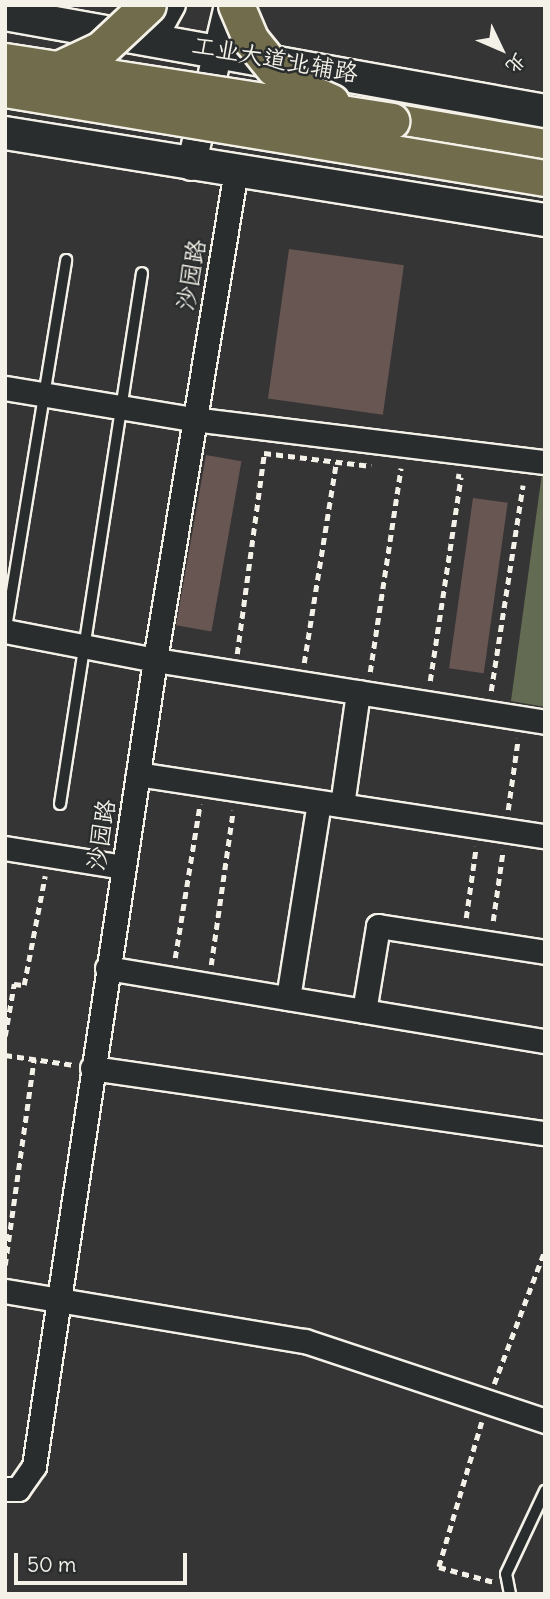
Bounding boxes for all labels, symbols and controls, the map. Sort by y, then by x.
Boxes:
north arrow [466,14,536,84]
street label: 工业大道北辅路 [190,30,360,88]
text: 北 [501,48,531,79]
street label: 沙园路 [171,237,211,313]
street label: 沙园路 [81,797,121,873]
scale bar [18,1540,191,1584]
text: 50 m [27,1551,76,1578]

